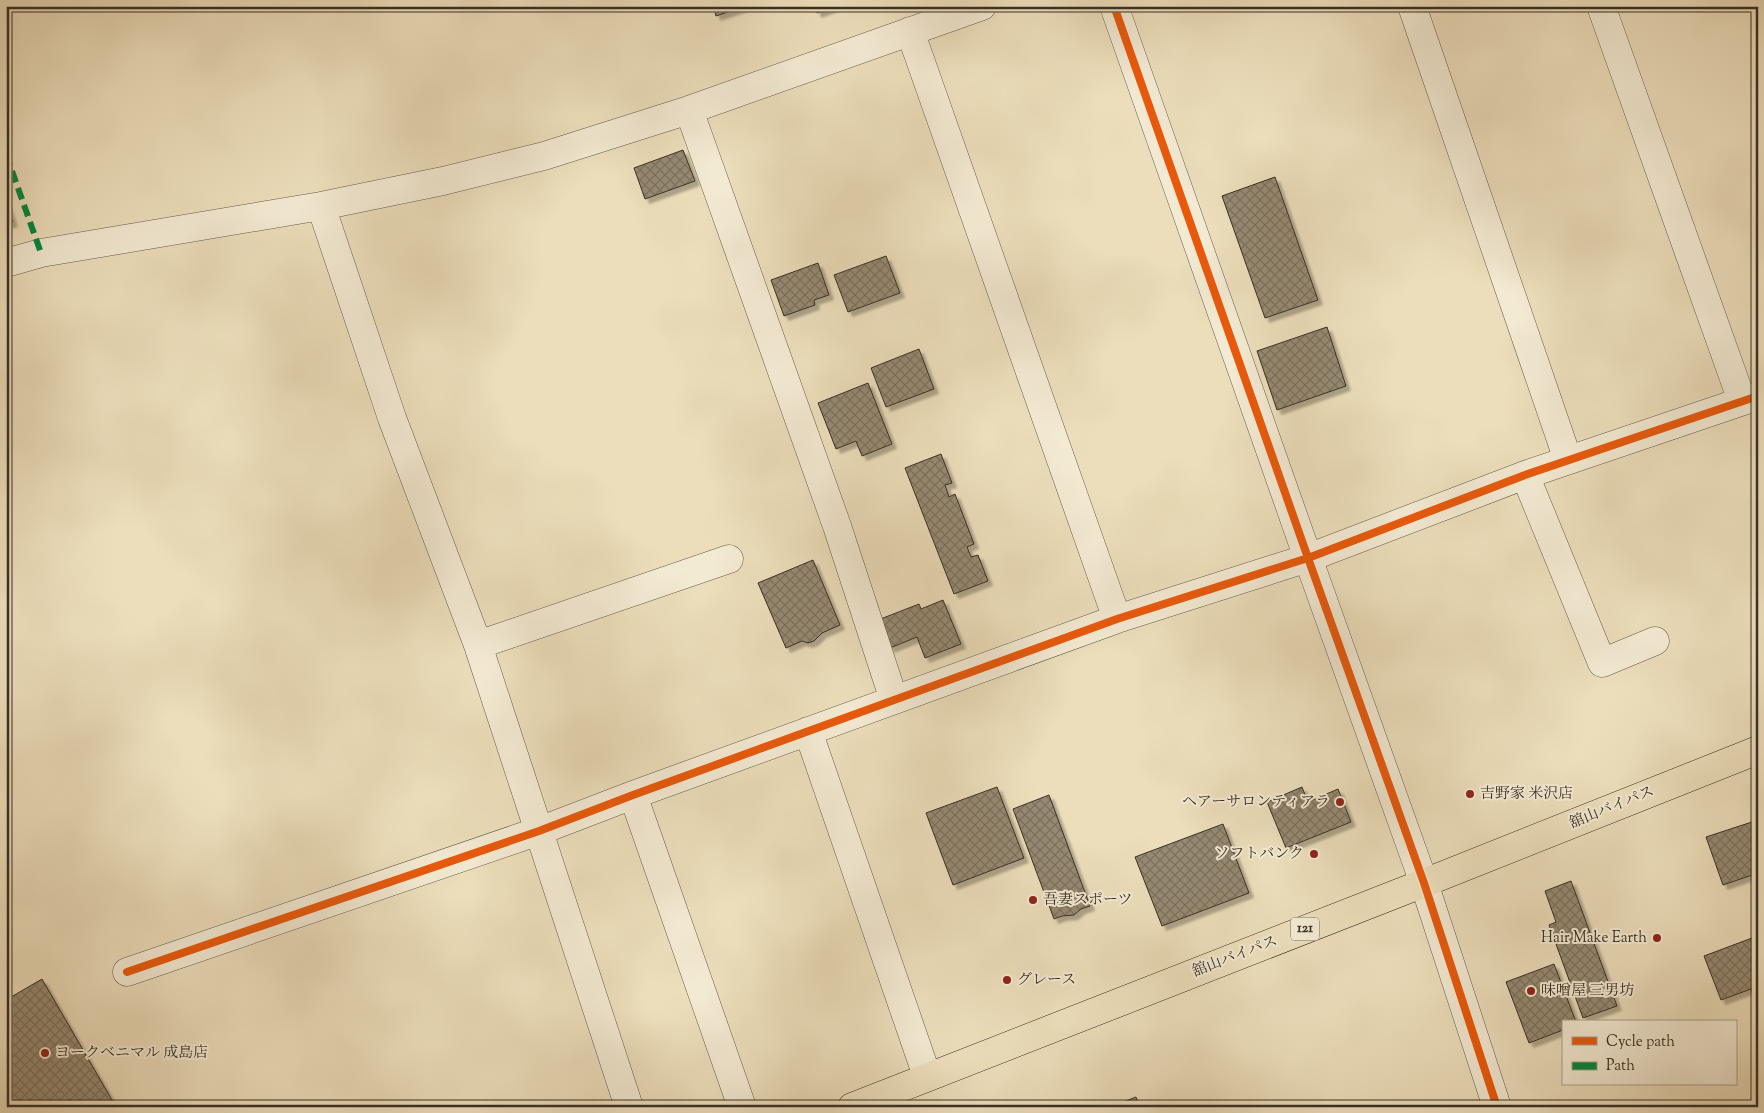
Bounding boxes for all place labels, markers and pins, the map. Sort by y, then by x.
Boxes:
place label: 吉野家 米沢店 [1480,784,1573,805]
marker: 吉野家 米沢店 [1464,788,1476,800]
place label: ヘアーサロンティアラ [1182,792,1330,813]
marker: ヘアーサロンティアラ [1334,796,1346,808]
place label: ソフトバンク [1215,844,1304,865]
marker: ソフトバンク [1308,848,1320,860]
place label: 吾妻スポーツ [1043,890,1132,911]
marker: 吾妻スポーツ [1027,894,1039,906]
place label: Hair Make Earth [1541,928,1647,949]
marker: Hair Make Earth [1651,932,1663,944]
place label: グレース [1017,970,1076,991]
marker: グレース [1001,974,1013,986]
place label: 味噌屋 三男坊 [1541,981,1634,1002]
marker: 味噌屋 三男坊 [1525,985,1537,997]
place label: ヨークベニマル 成島店 [55,1043,208,1064]
marker: ヨークベニマル 成島店 [39,1047,51,1059]

